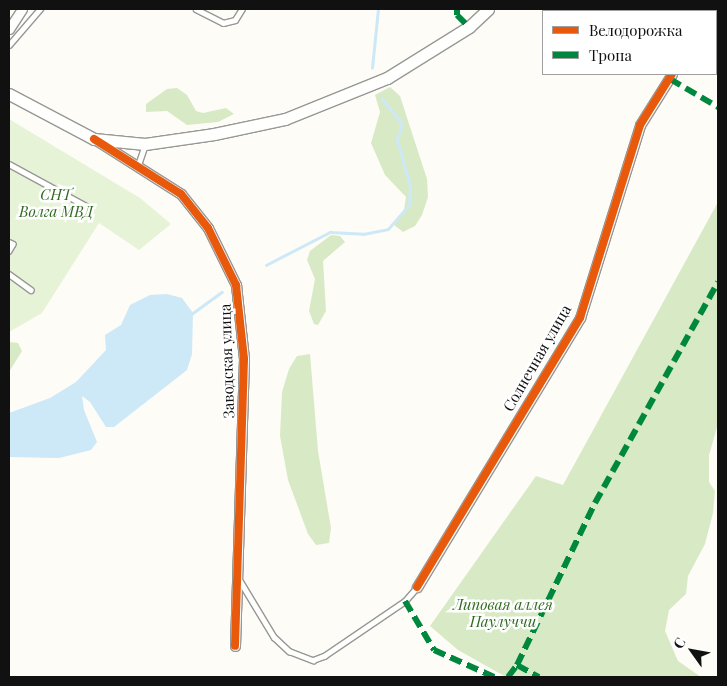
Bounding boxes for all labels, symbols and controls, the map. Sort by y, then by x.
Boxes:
legend [542,10,717,75]
text: Велодорожка [589,20,682,40]
text: Тропа [589,45,632,65]
park label: СНТ Волга МВД [19,185,93,220]
street label: Солнечная улица [499,302,575,414]
street label: Заводская улица [216,303,238,419]
park label: Липовая аллея Паулуччи [453,595,553,630]
north arrow [667,626,717,676]
text: С [668,634,690,652]

